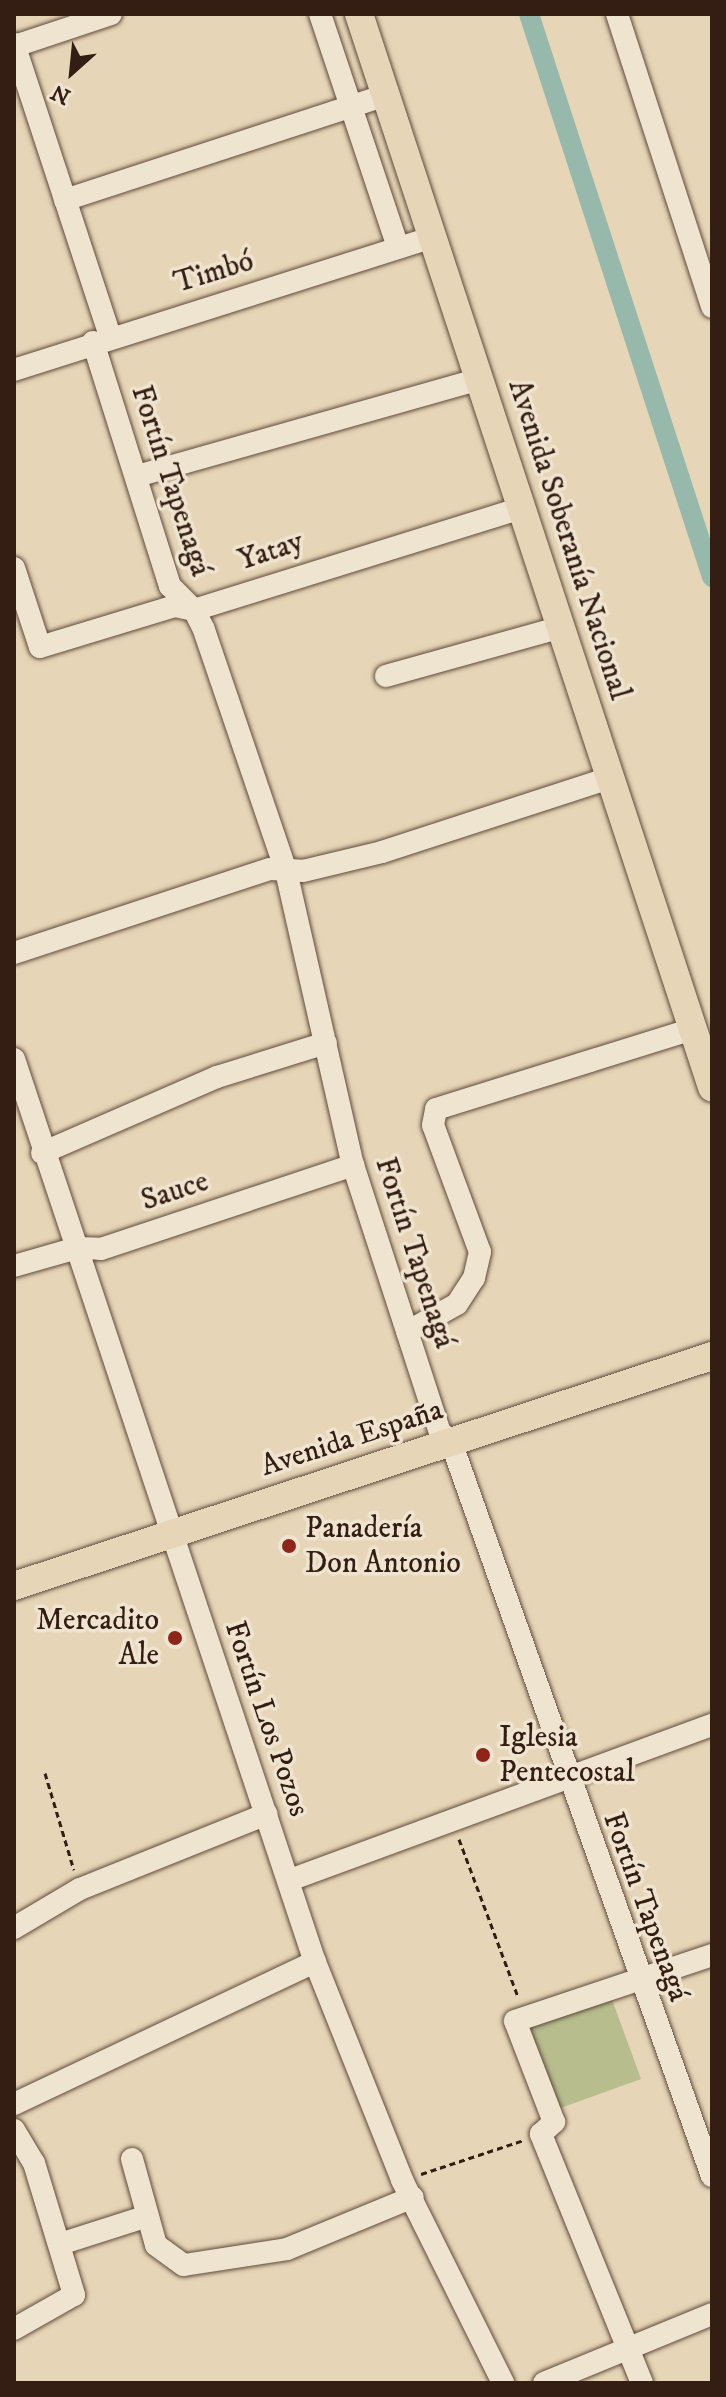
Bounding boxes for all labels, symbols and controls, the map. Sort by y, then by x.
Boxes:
north arrow [32,32,112,112]
text: N [47,78,75,110]
street label: Timbó [170,244,258,302]
street label: Avenida Soberanía Nacional [499,376,637,704]
street label: Fortín Tapenagá [122,381,218,581]
street label: Yatay [234,525,308,579]
street label: Fortín Tapenagá [366,1153,462,1353]
street label: Sauce [137,1164,213,1220]
street label: Avenida España [257,1393,447,1485]
place label: Panadería Don Antonio [305,1511,461,1582]
marker: Panadería Don Antonio [280,1537,298,1555]
place label: Mercadito Ale [36,1603,159,1674]
street label: Fortín Los Pozos [216,1617,316,1821]
marker: Mercadito Ale [166,1629,184,1647]
place label: Iglesia Pentecostal [499,1720,635,1790]
marker: Iglesia Pentecostal [474,1746,492,1764]
street label: Fortín Tapenagá [594,1808,696,2006]

